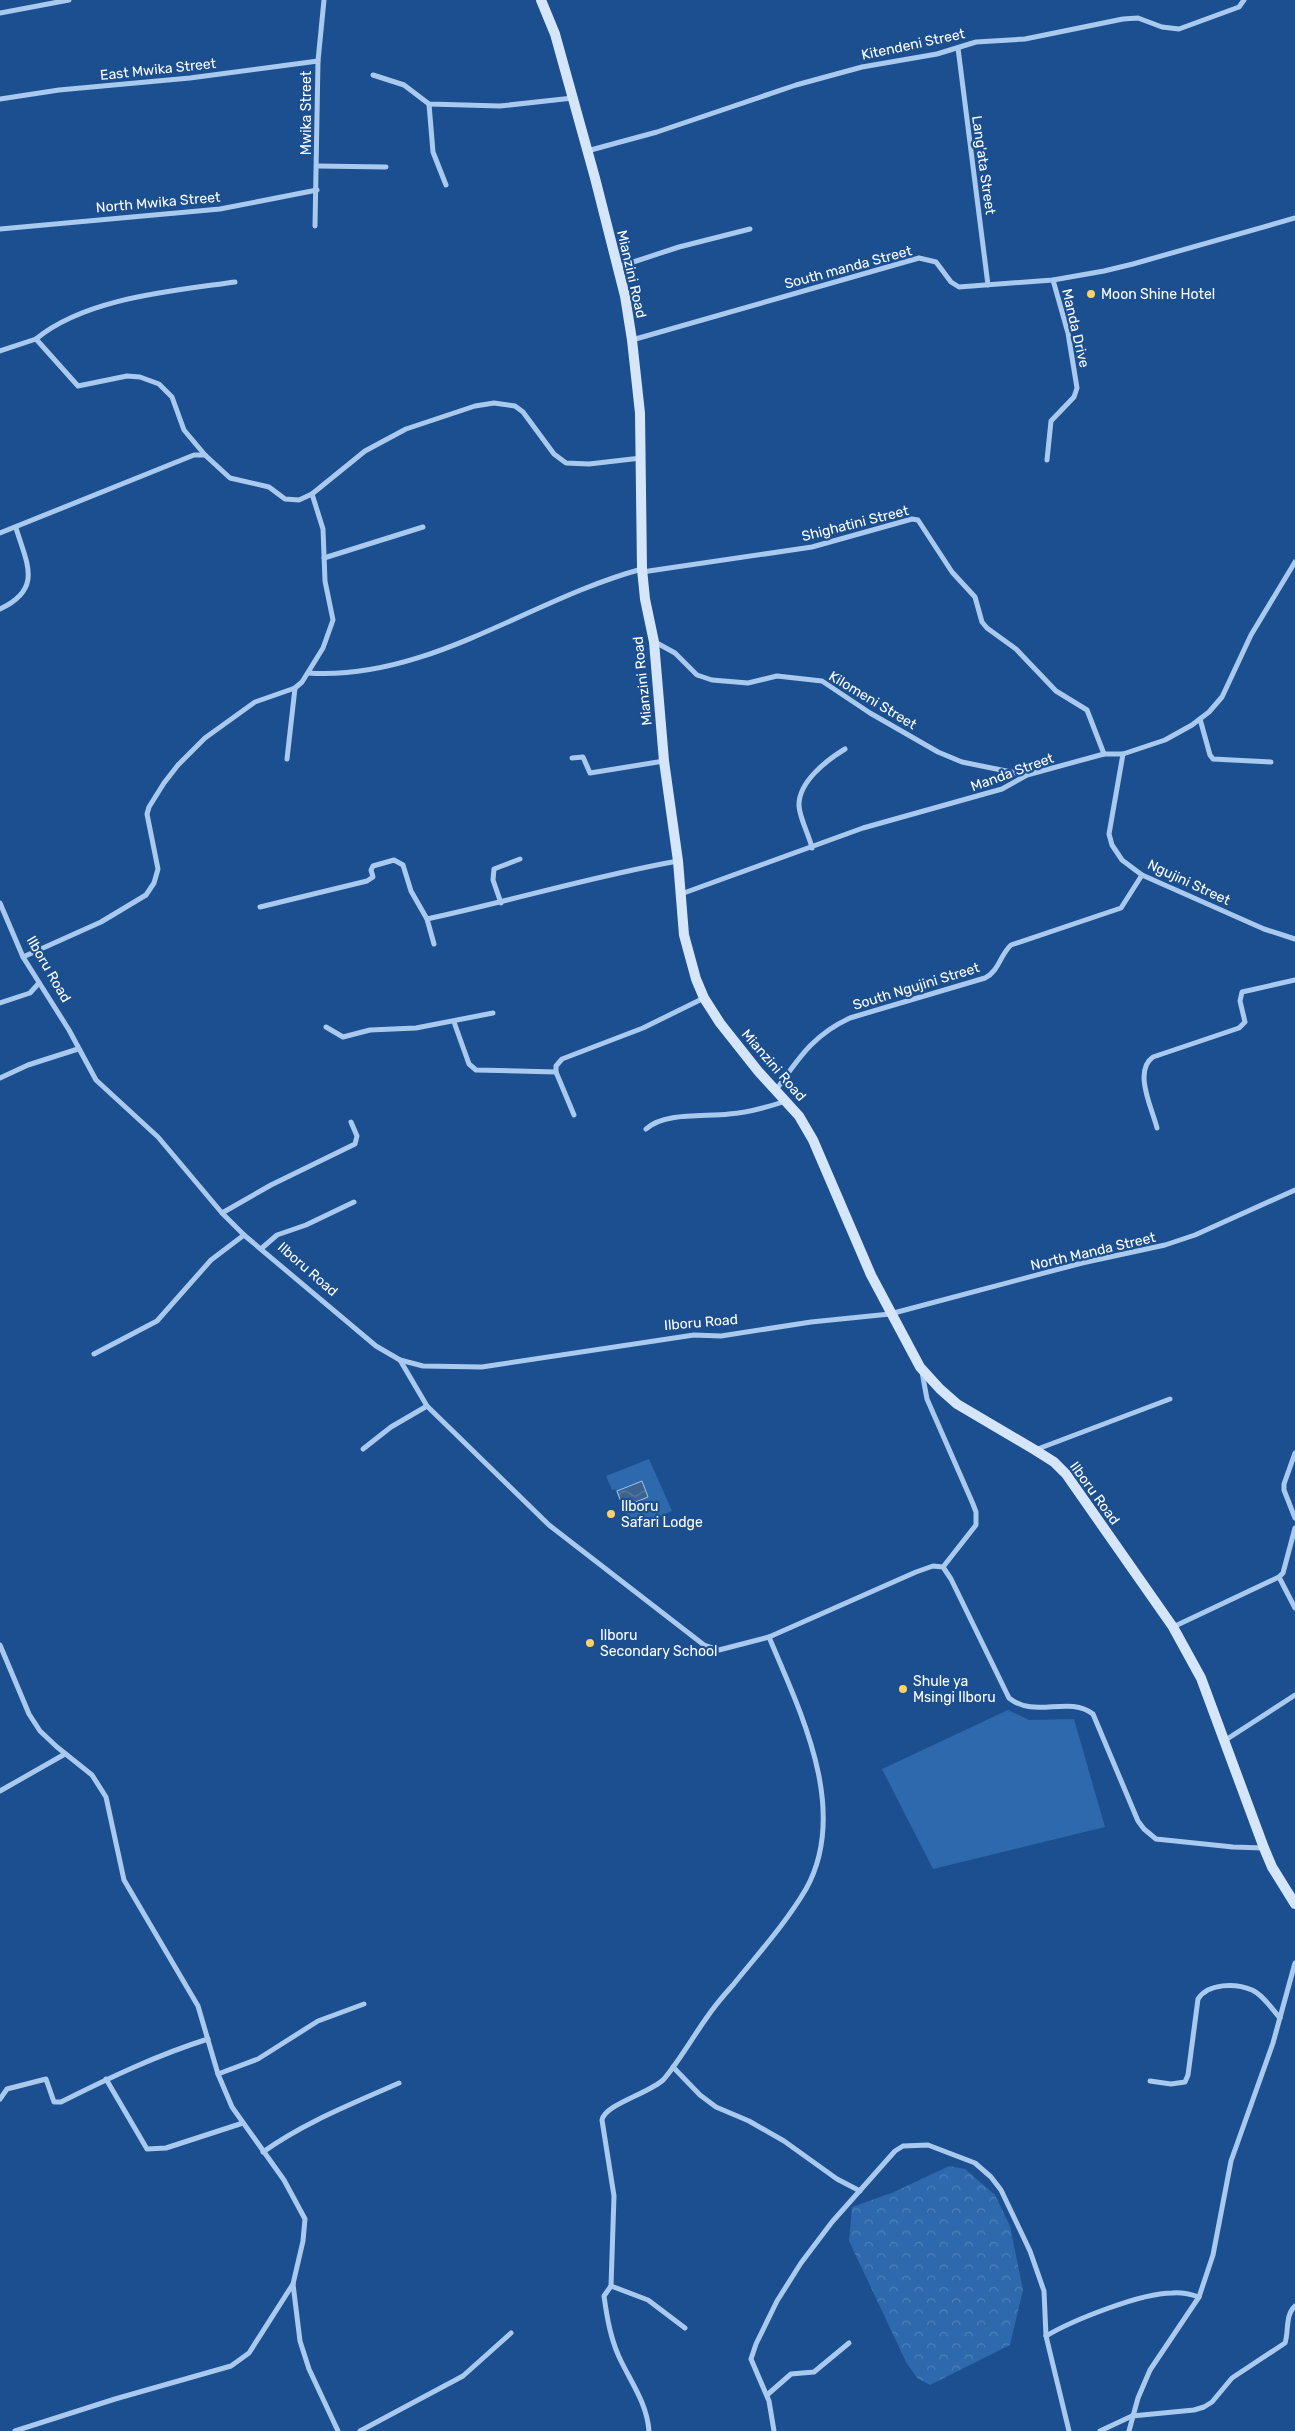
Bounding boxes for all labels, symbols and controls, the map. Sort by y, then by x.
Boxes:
street label: Kitendeni Street [860,25,967,64]
street label: East Mwika Street [99,55,217,84]
street label: Mwika Street [298,70,315,155]
street label: Lang'ata Street [968,114,999,216]
street label: North Mwika Street [95,189,222,216]
street label: Mianzini Road [613,228,650,320]
street label: South manda Street [783,242,914,293]
place label: Moon Shine Hotel [1101,286,1215,303]
street label: Manda Drive [1058,287,1093,369]
marker: Moon Shine Hotel [1085,288,1097,300]
street label: Shighatini Street [800,502,911,545]
street label: Mianzini Road [629,635,656,726]
street label: Kilomeni Street [826,668,920,734]
street label: Manda Street [968,749,1057,795]
street label: Ngujini Street [1145,856,1233,909]
street label: Ilboru Road [23,933,74,1006]
street label: South Ngujini Street [851,959,982,1014]
street label: Mianzini Road [738,1026,809,1105]
street label: North Manda Street [1029,1229,1158,1274]
street label: Ilboru Road [274,1239,341,1300]
street label: Ilboru Road [663,1311,739,1334]
street label: Ilboru Road [1066,1458,1123,1528]
place label: Ilboru Safari Lodge [621,1498,703,1531]
marker: Ilboru Safari Lodge [605,1508,617,1520]
place label: Ilboru Secondary School [600,1627,717,1660]
marker: Ilboru Secondary School [584,1637,596,1649]
place label: Shule ya Msingi Ilboru [913,1673,996,1706]
marker: Shule ya Msingi Ilboru [897,1683,909,1695]

